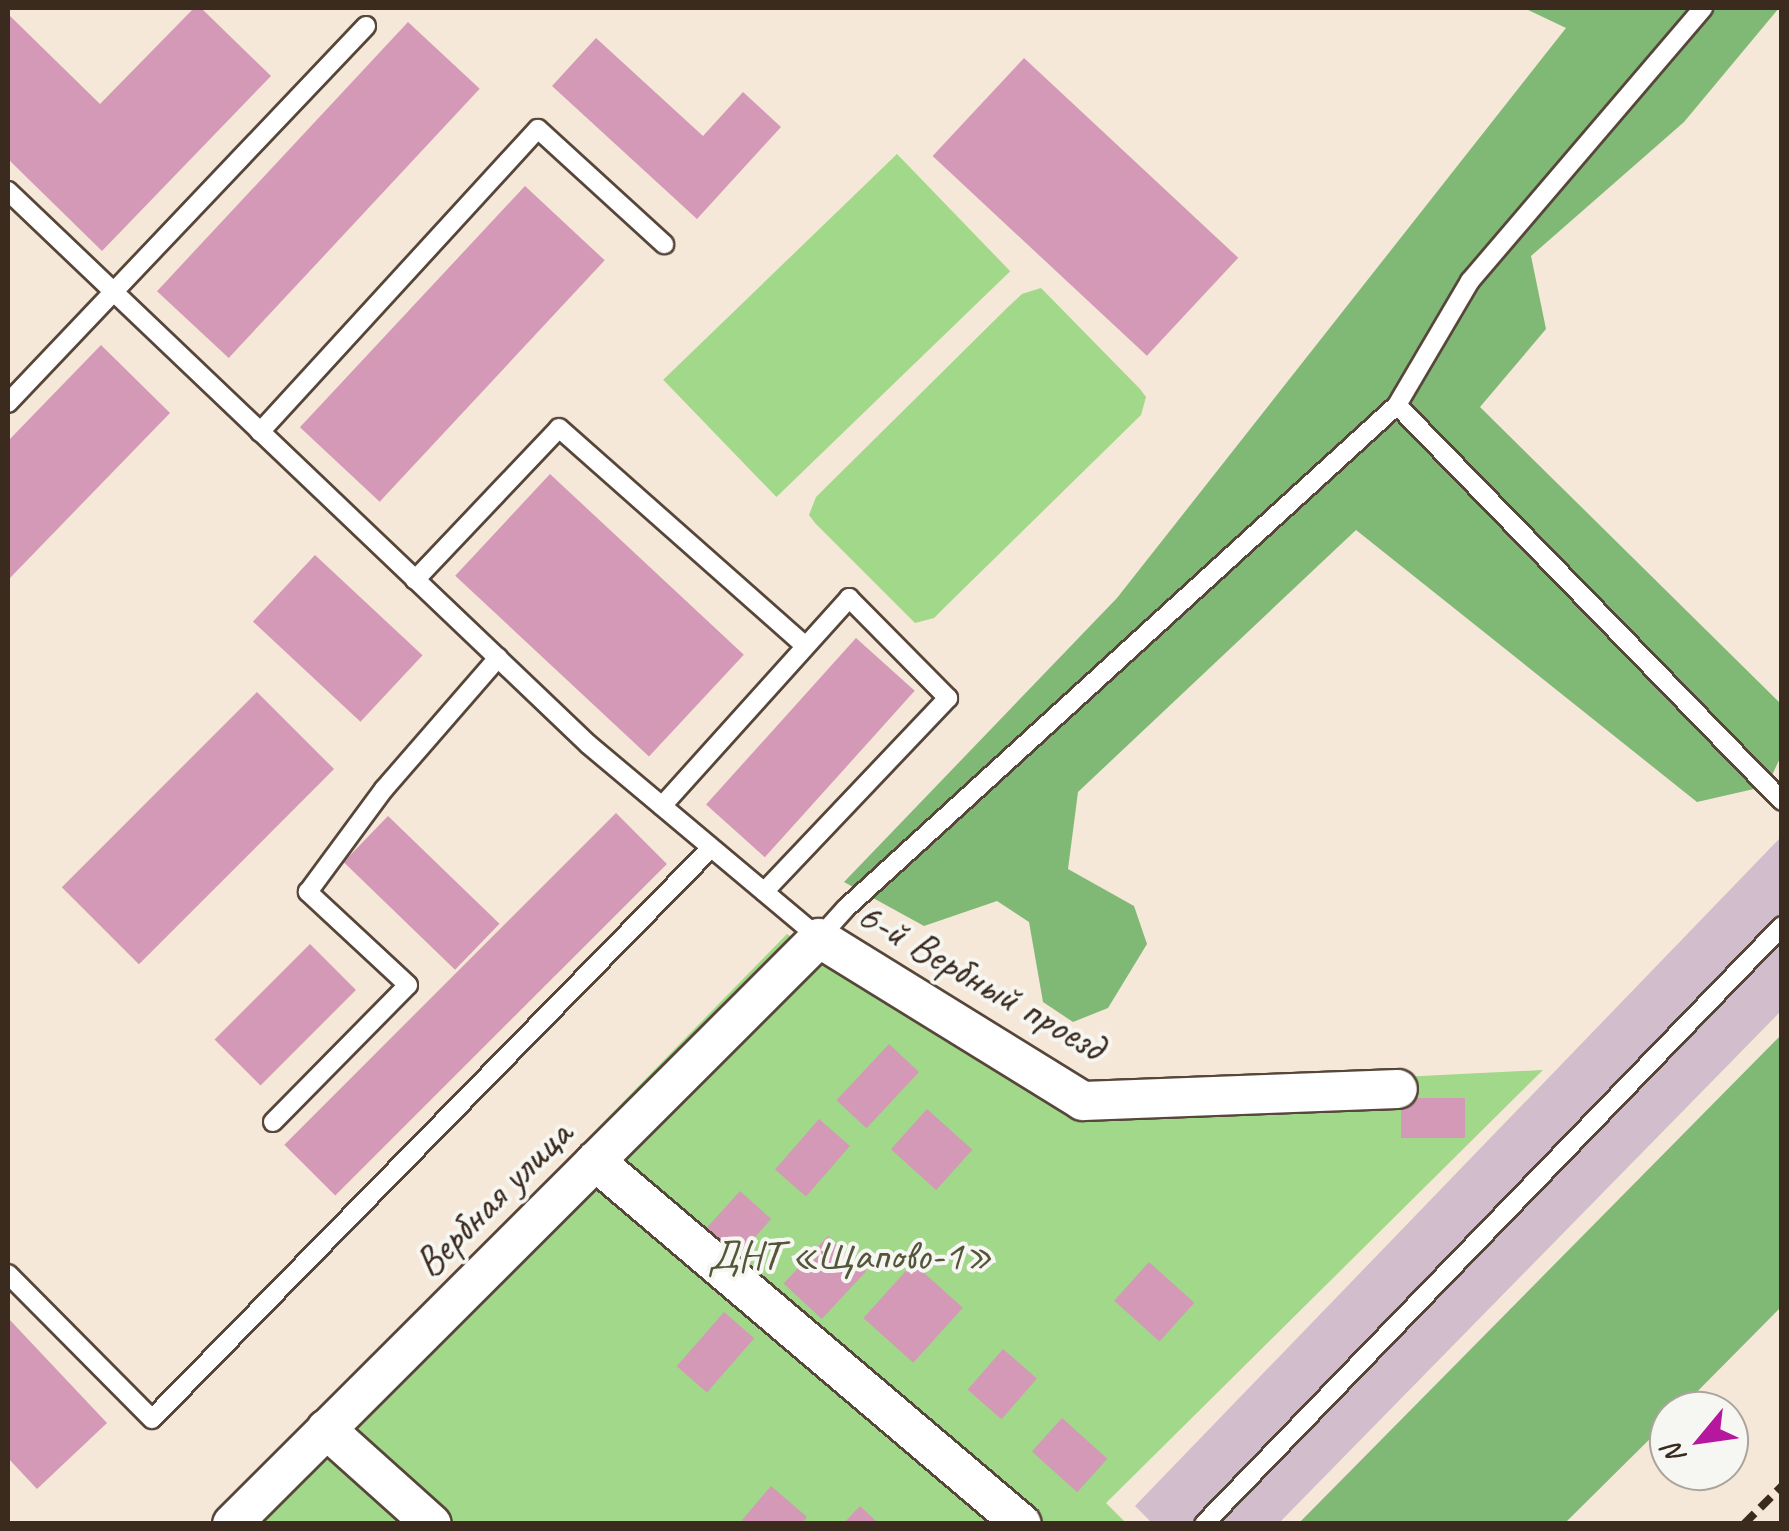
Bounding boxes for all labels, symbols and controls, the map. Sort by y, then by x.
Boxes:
street label: 6-й Вербный проезд [848,890,1114,1072]
street label: Вербная улица [404,1110,582,1288]
park label: ДНТ «Щапово-1» [708,1231,992,1281]
north arrow [1649,1391,1749,1491]
text: N [1655,1439,1694,1471]

